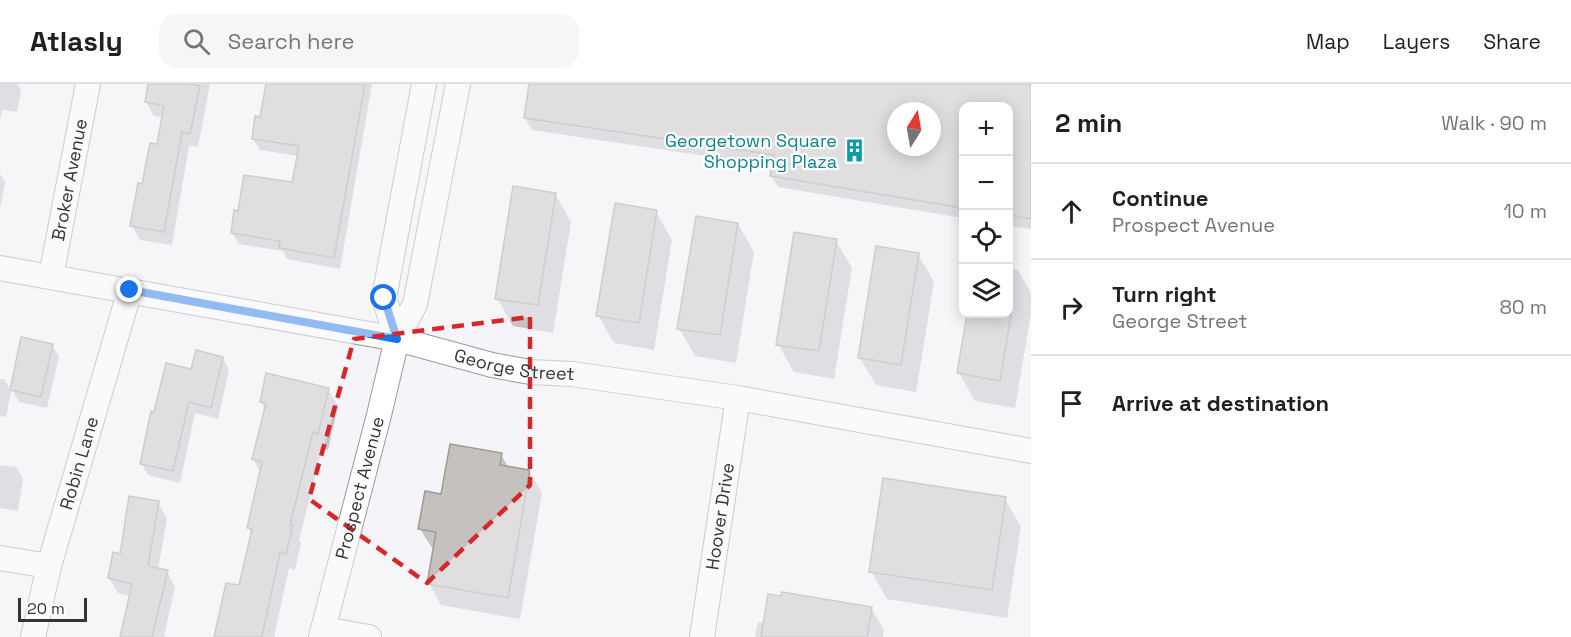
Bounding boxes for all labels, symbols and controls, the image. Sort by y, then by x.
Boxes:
search box [159,14,579,68]
text: Atlasly [30,23,123,59]
icon: search [180,25,213,58]
text: Search here [228,27,354,55]
text: Map [1306,28,1350,55]
text: Layers [1383,28,1450,55]
text: Share [1483,28,1541,55]
north arrow [887,102,941,156]
map controls [959,102,1013,318]
button: + [959,102,1013,156]
text: 2 min [1055,106,1122,140]
text: Walk · 90 m [1441,110,1547,136]
street label: Broker Avenue [46,117,92,243]
place label: Georgetown Square Shopping Plaza [665,129,837,173]
building icon: Georgetown Square Shopping Plaza [842,138,868,164]
button: − [959,156,1013,210]
text: Continue [1112,184,1208,212]
icon: ahead [1055,195,1088,228]
text: 10 m [1503,198,1547,224]
button: locate [959,210,1013,264]
text: Prospect Avenue [1112,212,1275,238]
button: layers [959,264,1013,318]
route end [116,276,142,302]
text: Turn right [1112,280,1217,308]
route start [370,284,396,310]
icon: right [1055,291,1088,324]
text: 80 m [1499,294,1547,320]
text: George Street [1112,308,1248,334]
street label: George Street [452,343,575,385]
icon: arrive [1055,387,1088,420]
text: Arrive at destination [1112,389,1329,417]
street label: Robin Lane [54,414,103,512]
street label: Prospect Avenue [330,414,389,562]
street label: Hoover Drive [700,461,739,572]
scale bar [18,595,87,622]
text: 20 m [27,598,65,619]

